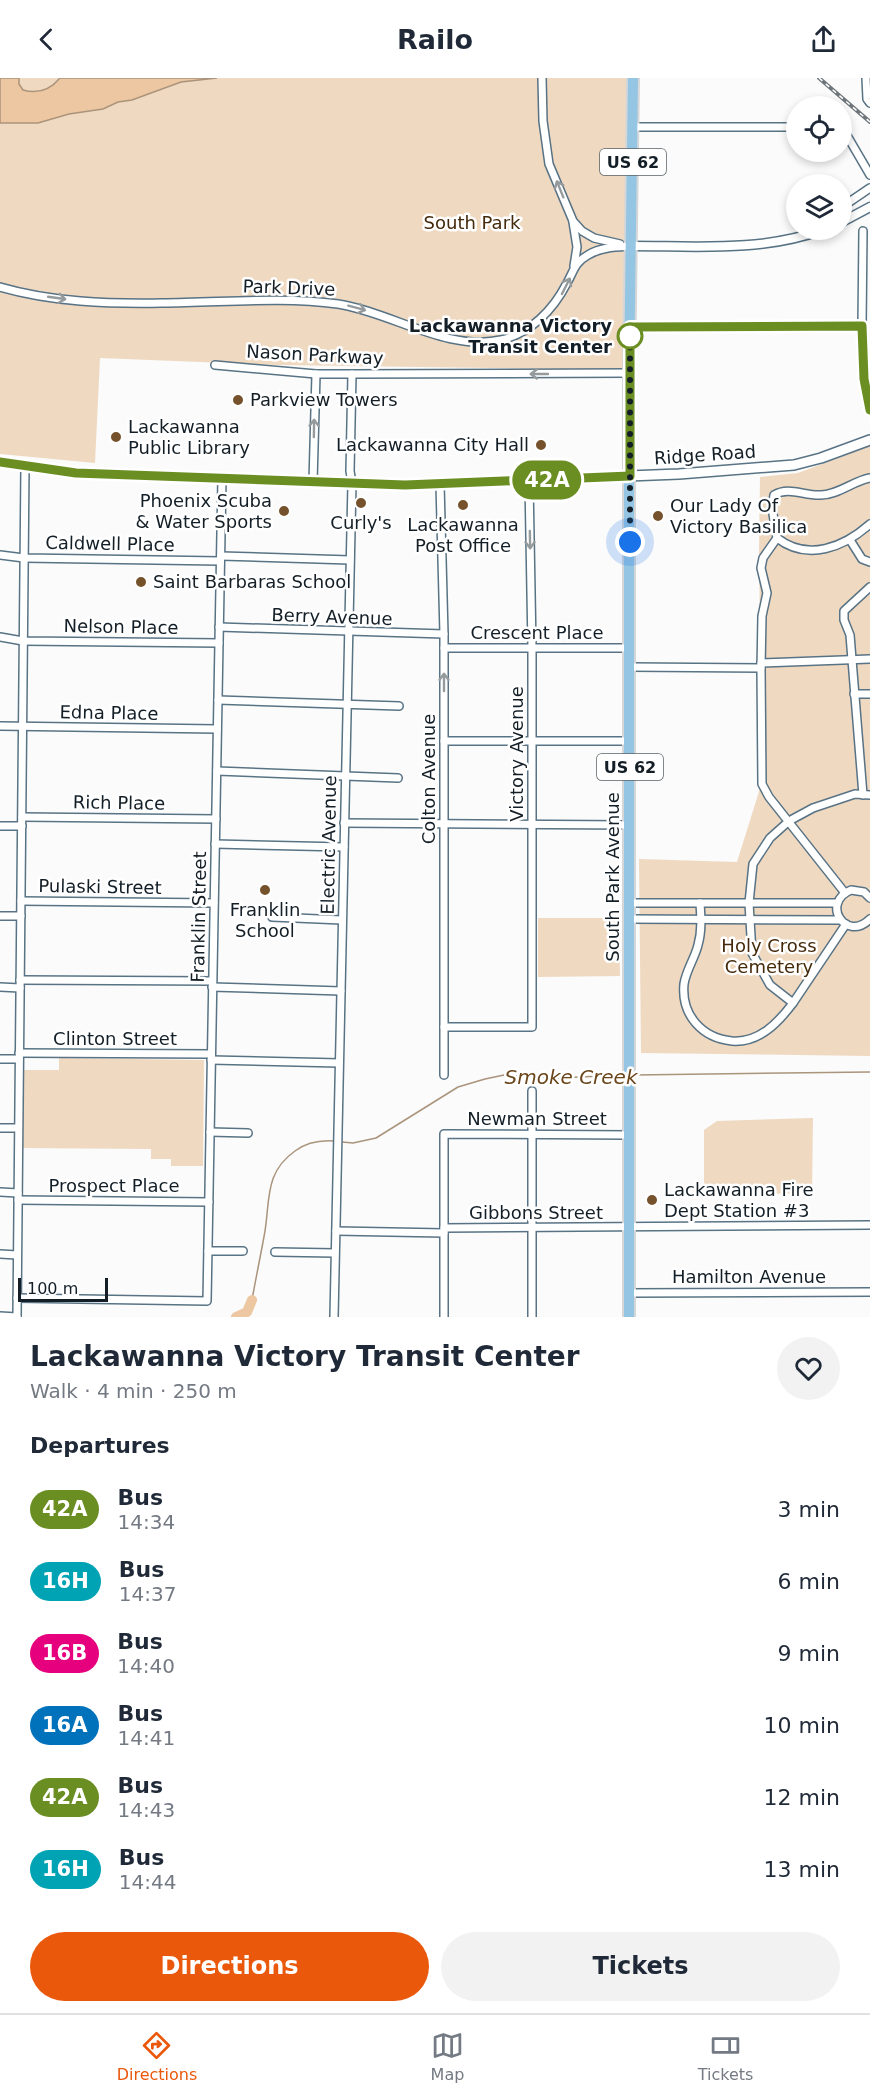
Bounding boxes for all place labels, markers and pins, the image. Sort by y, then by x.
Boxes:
place label: Lackawanna Victory Transit Center [409,315,612,357]
marker: Lackawanna Victory Transit Center [617,323,643,349]
place label: Parkview Towers [250,389,398,410]
marker: Parkview Towers [231,393,245,407]
place label: Lackawanna Public Library [128,416,250,458]
marker: Lackawanna Public Library [109,430,123,444]
place label: Lackawanna City Hall [336,434,529,455]
marker: Lackawanna City Hall [534,438,548,452]
place label: Phoenix Scuba & Water Sports [136,490,272,532]
place label: Our Lady Of Victory Basilica [670,495,807,537]
marker: Curly's [354,496,368,510]
marker: Lackawanna Post Office [456,498,470,512]
marker: Phoenix Scuba & Water Sports [277,504,291,518]
marker: Our Lady Of Victory Basilica [651,509,665,523]
place label: Curly's [330,512,392,533]
place label: Lackawanna Post Office [407,514,519,556]
place label: Saint Barbaras School [153,571,351,592]
marker: Saint Barbaras School [134,575,148,589]
marker: Franklin School [258,883,272,897]
place label: Franklin School [230,899,300,941]
place label: Lackawanna Fire Dept Station #3 [664,1179,814,1221]
marker: Lackawanna Fire Dept Station #3 [645,1193,659,1207]

